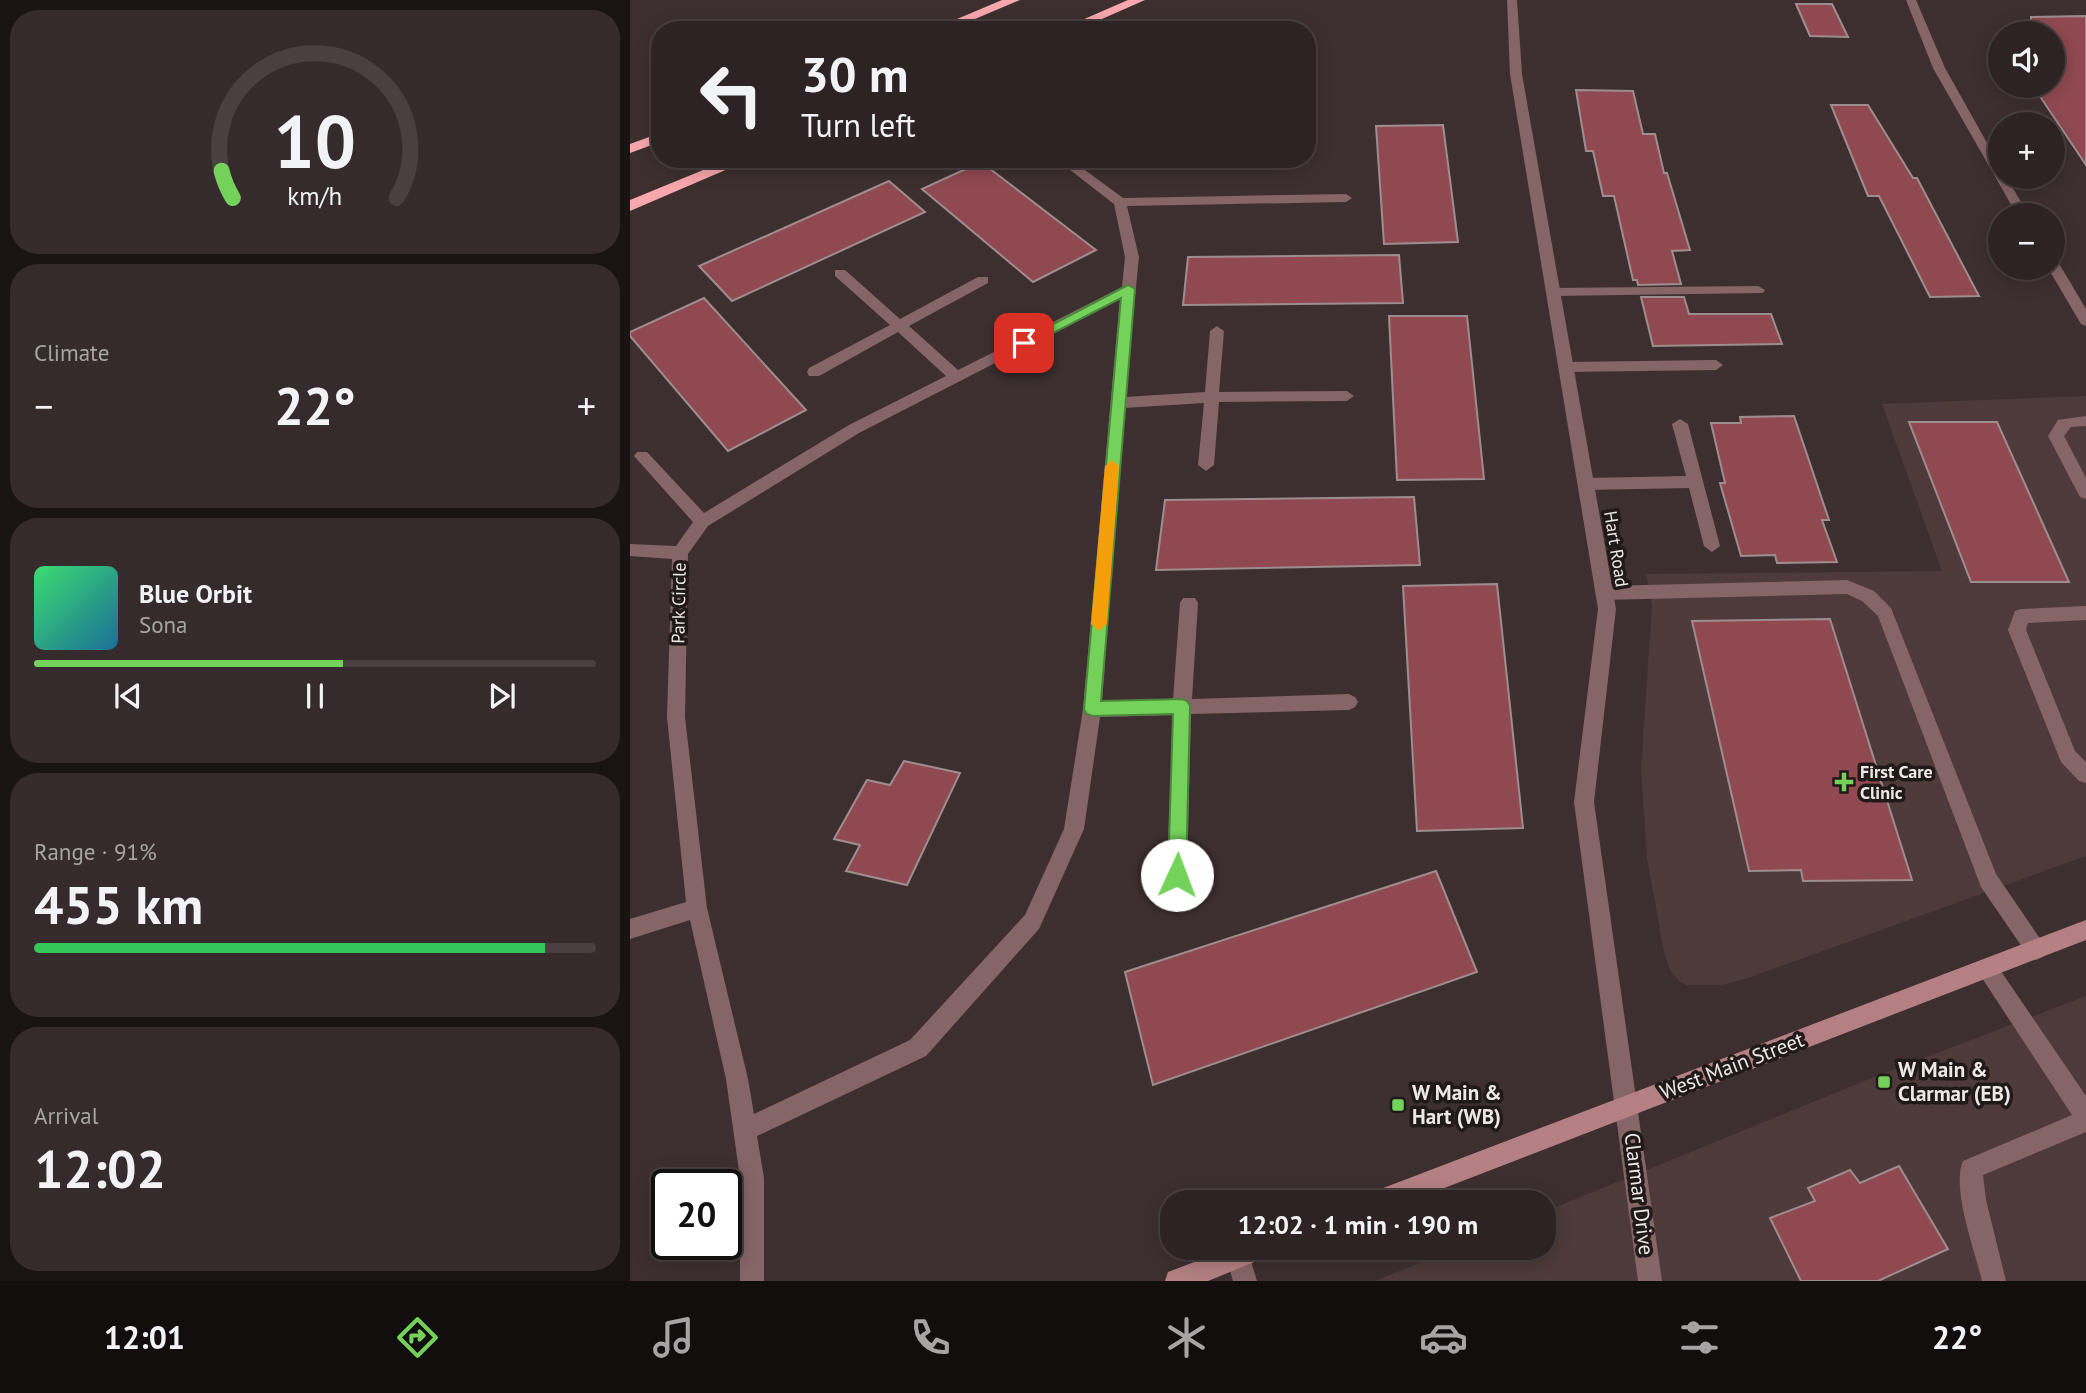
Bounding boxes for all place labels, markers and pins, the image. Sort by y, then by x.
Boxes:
pin [994,313,1054,373]
place label: First Care Clinic [1860,760,1933,804]
marker: First Care Clinic [1834,772,1854,792]
place label: W Main & Clarmar (EB) [1898,1056,2011,1107]
marker: W Main & Clarmar (EB) [1876,1074,1892,1090]
place label: W Main & Hart (WB) [1412,1079,1502,1130]
marker: W Main & Hart (WB) [1390,1097,1406,1113]

